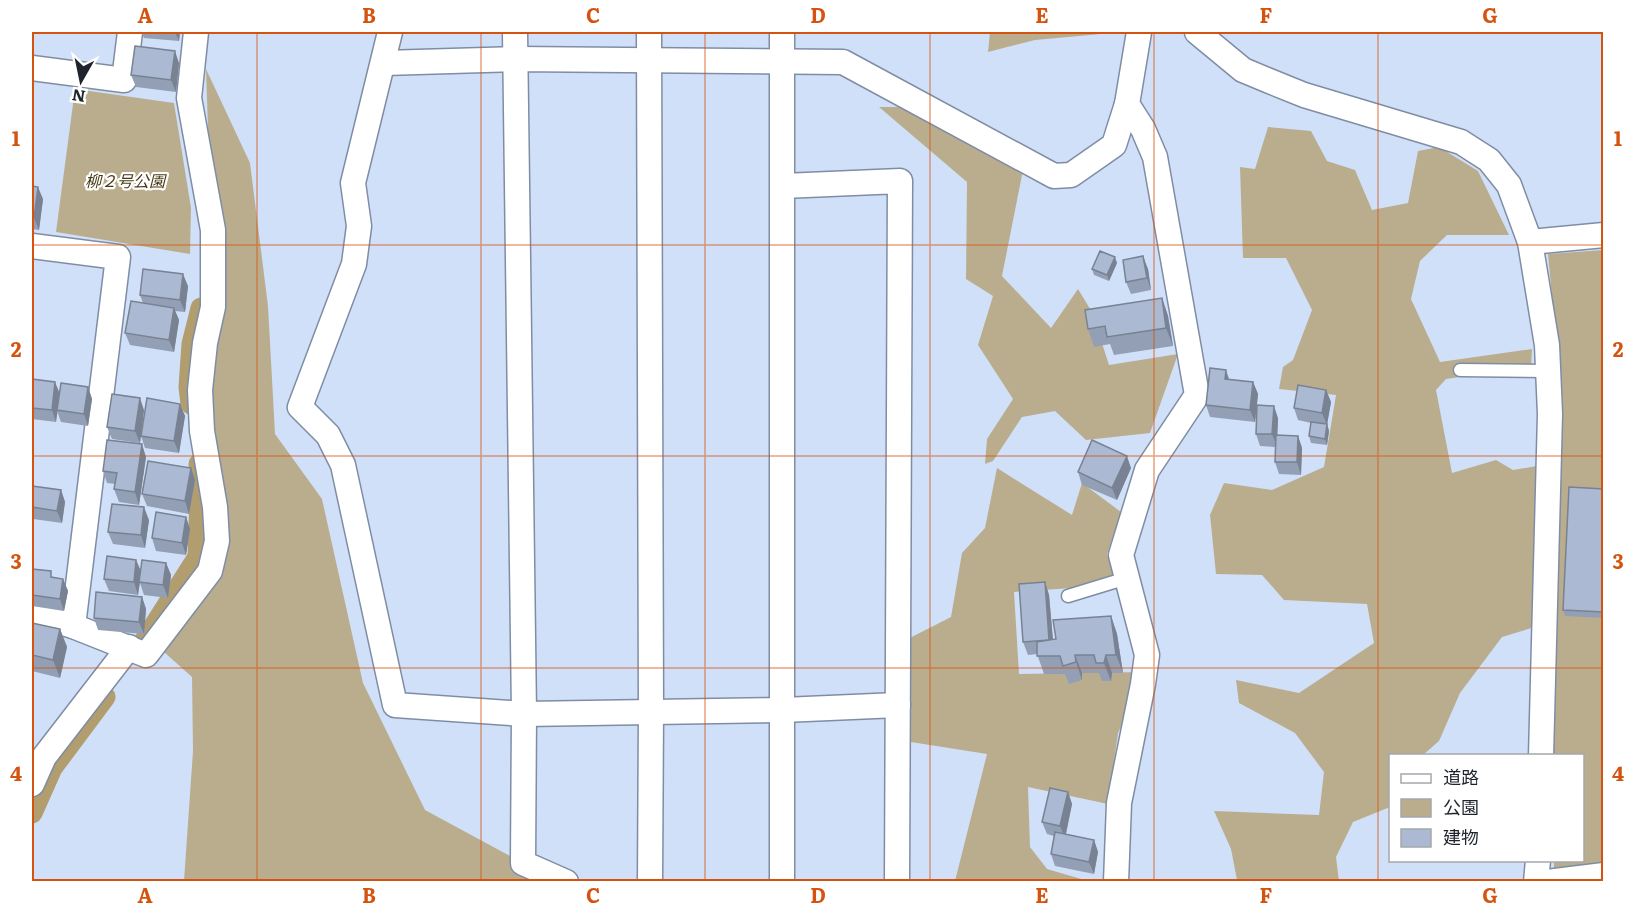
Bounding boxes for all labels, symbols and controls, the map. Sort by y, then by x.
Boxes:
text: A [137,0,153,29]
text: B [362,0,376,29]
text: C [586,0,600,29]
text: D [810,0,826,29]
text: E [1035,0,1049,29]
text: F [1260,0,1273,29]
text: G [1482,0,1498,29]
north arrow [51,51,111,111]
text: N [70,84,87,110]
text: 1 [12,122,20,152]
text: 1 [1614,122,1622,152]
park label: 柳２号公園 [85,168,167,192]
text: 2 [11,333,22,363]
text: 2 [1613,333,1624,363]
text: 3 [10,545,22,575]
text: 3 [1612,545,1624,575]
legend [1389,754,1584,862]
text: 4 [10,757,22,787]
text: 4 [1612,757,1624,787]
text: 道路 [1443,763,1479,790]
text: 公園 [1443,793,1479,820]
text: 建物 [1443,823,1479,850]
text: A [137,879,153,909]
text: B [362,879,376,909]
text: C [586,879,600,909]
text: D [810,879,826,909]
text: E [1035,879,1049,909]
text: F [1260,879,1273,909]
text: G [1482,879,1498,909]

